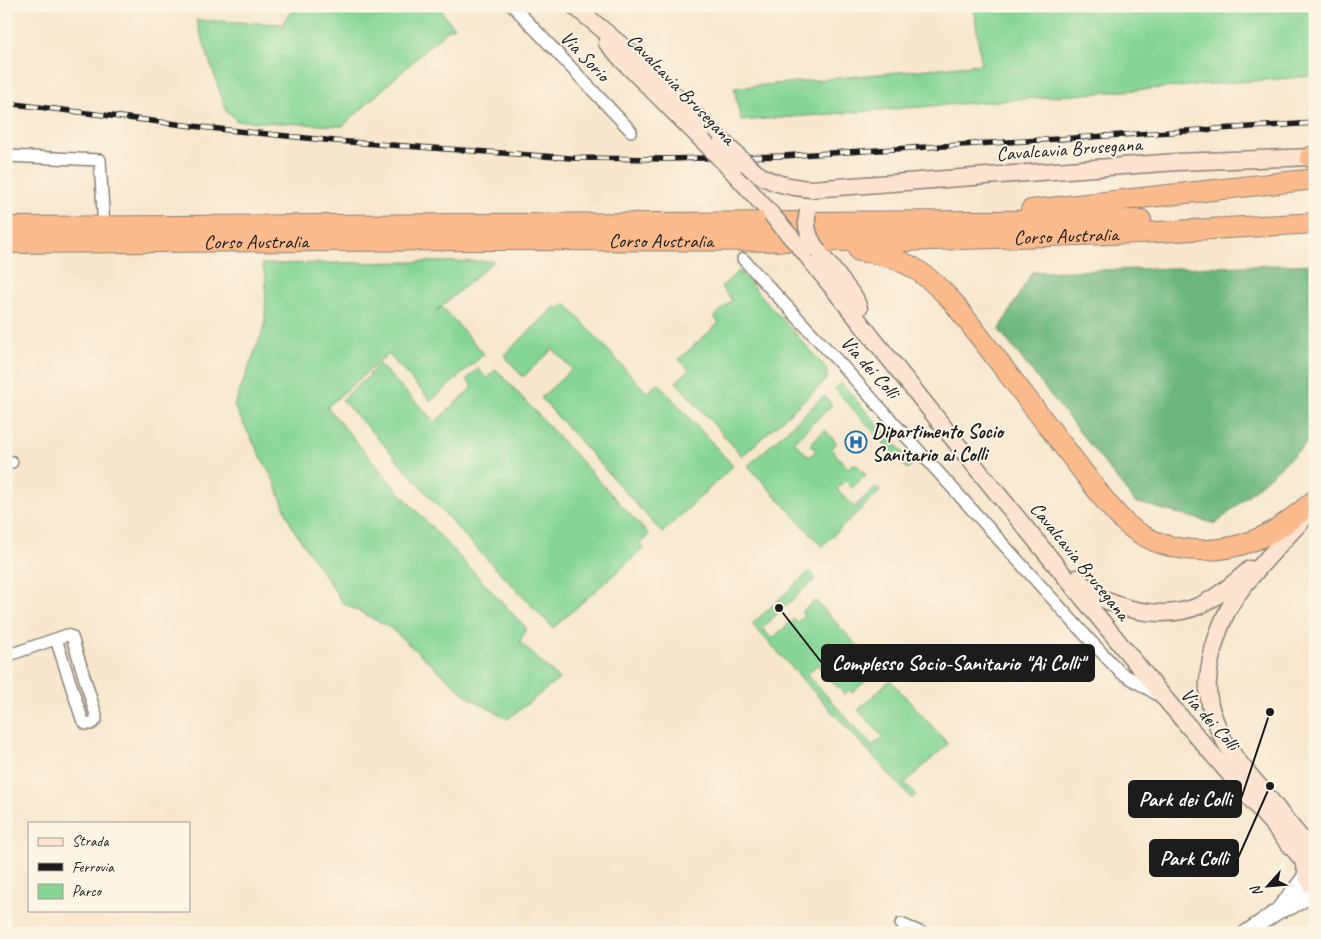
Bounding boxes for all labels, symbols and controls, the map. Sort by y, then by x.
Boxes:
street label: Via Sorio [555,25,617,88]
street label: Cavalcavia Brusegana [621,28,742,151]
street label: Cavalcavia Brusegana [996,131,1144,167]
street label: Corso Australia [1013,221,1120,250]
street label: Corso Australia [609,228,715,253]
street label: Corso Australia [204,229,310,254]
street label: Via dei Colli [835,330,906,405]
place label: Dipartimento Socio Sanitario ai Colli [872,419,1005,467]
hospital icon: Dipartimento Socio Sanitario ai Colli [844,430,868,454]
street label: Cavalcavia Brusegana [1024,497,1137,627]
callout: Complesso Socio-Sanitario "Ai Colli" [822,645,1094,681]
text: Complesso Socio-Sanitario "Ai Colli" [832,650,1089,676]
street label: Via dei Colli [1175,682,1246,757]
callout: Park dei Colli [1129,781,1241,817]
text: Park dei Colli [1139,786,1234,812]
legend [28,822,190,912]
text: Strada [72,832,109,851]
callout: Park Colli [1150,840,1238,876]
text: Park Colli [1160,845,1231,871]
text: Ferrovia [72,858,115,877]
north arrow [1244,862,1294,912]
text: Parco [72,882,103,901]
text: N [1246,882,1266,899]

